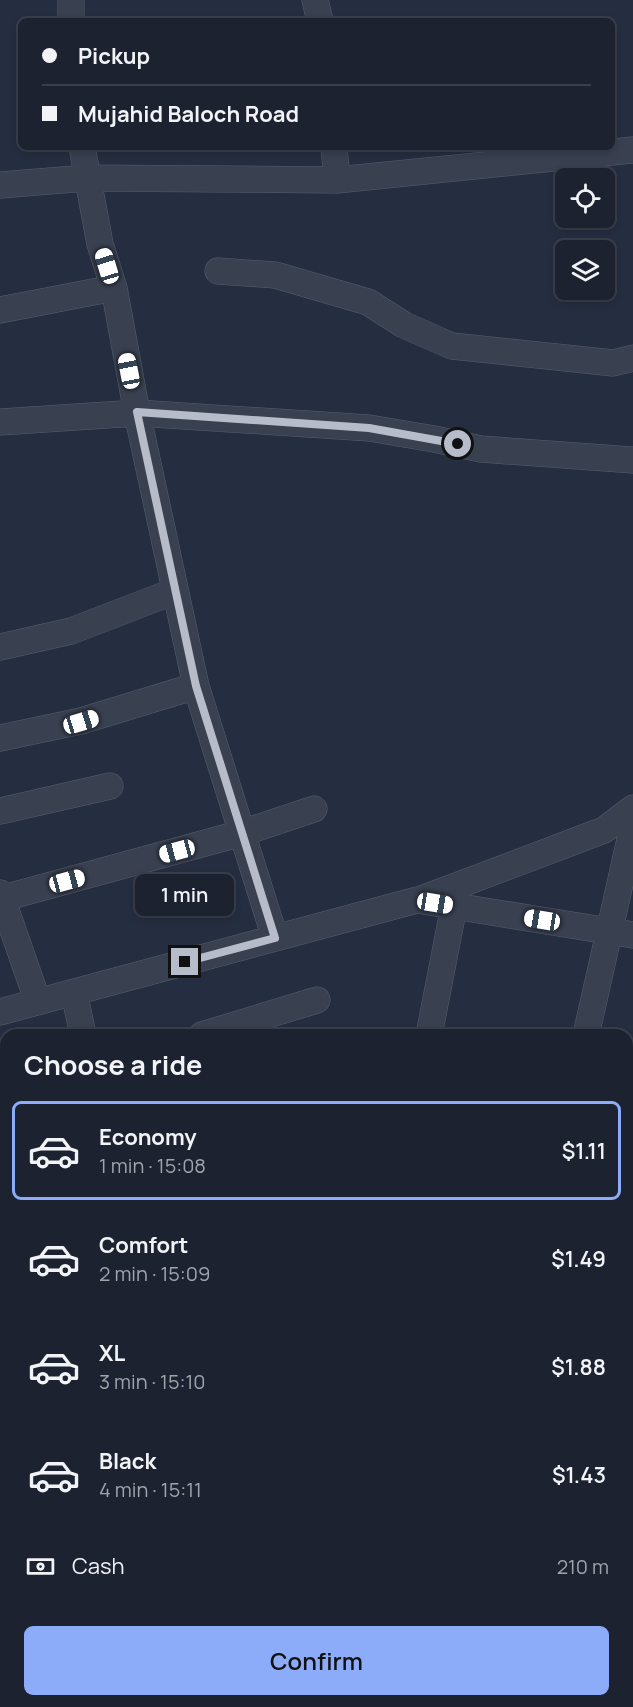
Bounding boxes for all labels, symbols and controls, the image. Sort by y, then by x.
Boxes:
text: Pickup [78,41,150,71]
text: Mujahid Baloch Road [78,99,299,129]
map controls [555,168,615,300]
button: locate [555,168,615,228]
button: layers [555,240,615,300]
car [93,246,121,286]
car [117,352,141,390]
route start [444,430,471,457]
car [61,708,101,736]
car [157,838,197,864]
car [47,868,87,894]
callout: 1 min [136,875,234,917]
text: 1 min [161,881,208,908]
car [416,891,454,915]
car [523,908,561,932]
route end [171,948,198,975]
text: Choose a ride [24,1046,202,1083]
text: Economy [99,1122,197,1152]
icon: car [27,1124,81,1178]
text: $1.11 [562,1136,606,1166]
text: 1 min · 15:08 [99,1152,206,1179]
text: Comfort [99,1230,188,1260]
icon: car [27,1232,81,1286]
text: $1.49 [551,1244,606,1274]
text: 2 min · 15:09 [99,1260,210,1287]
text: XL [99,1338,125,1368]
icon: car [27,1340,81,1394]
text: $1.88 [551,1352,606,1382]
text: 3 min · 15:10 [99,1368,205,1395]
text: Black [99,1446,156,1476]
icon: car [27,1448,81,1502]
text: $1.43 [552,1460,606,1490]
text: 4 min · 15:11 [99,1476,202,1503]
icon: cash [24,1550,57,1583]
text: Cash [72,1551,125,1581]
text: 210 m [557,1553,609,1580]
button: Confirm [24,1626,609,1695]

